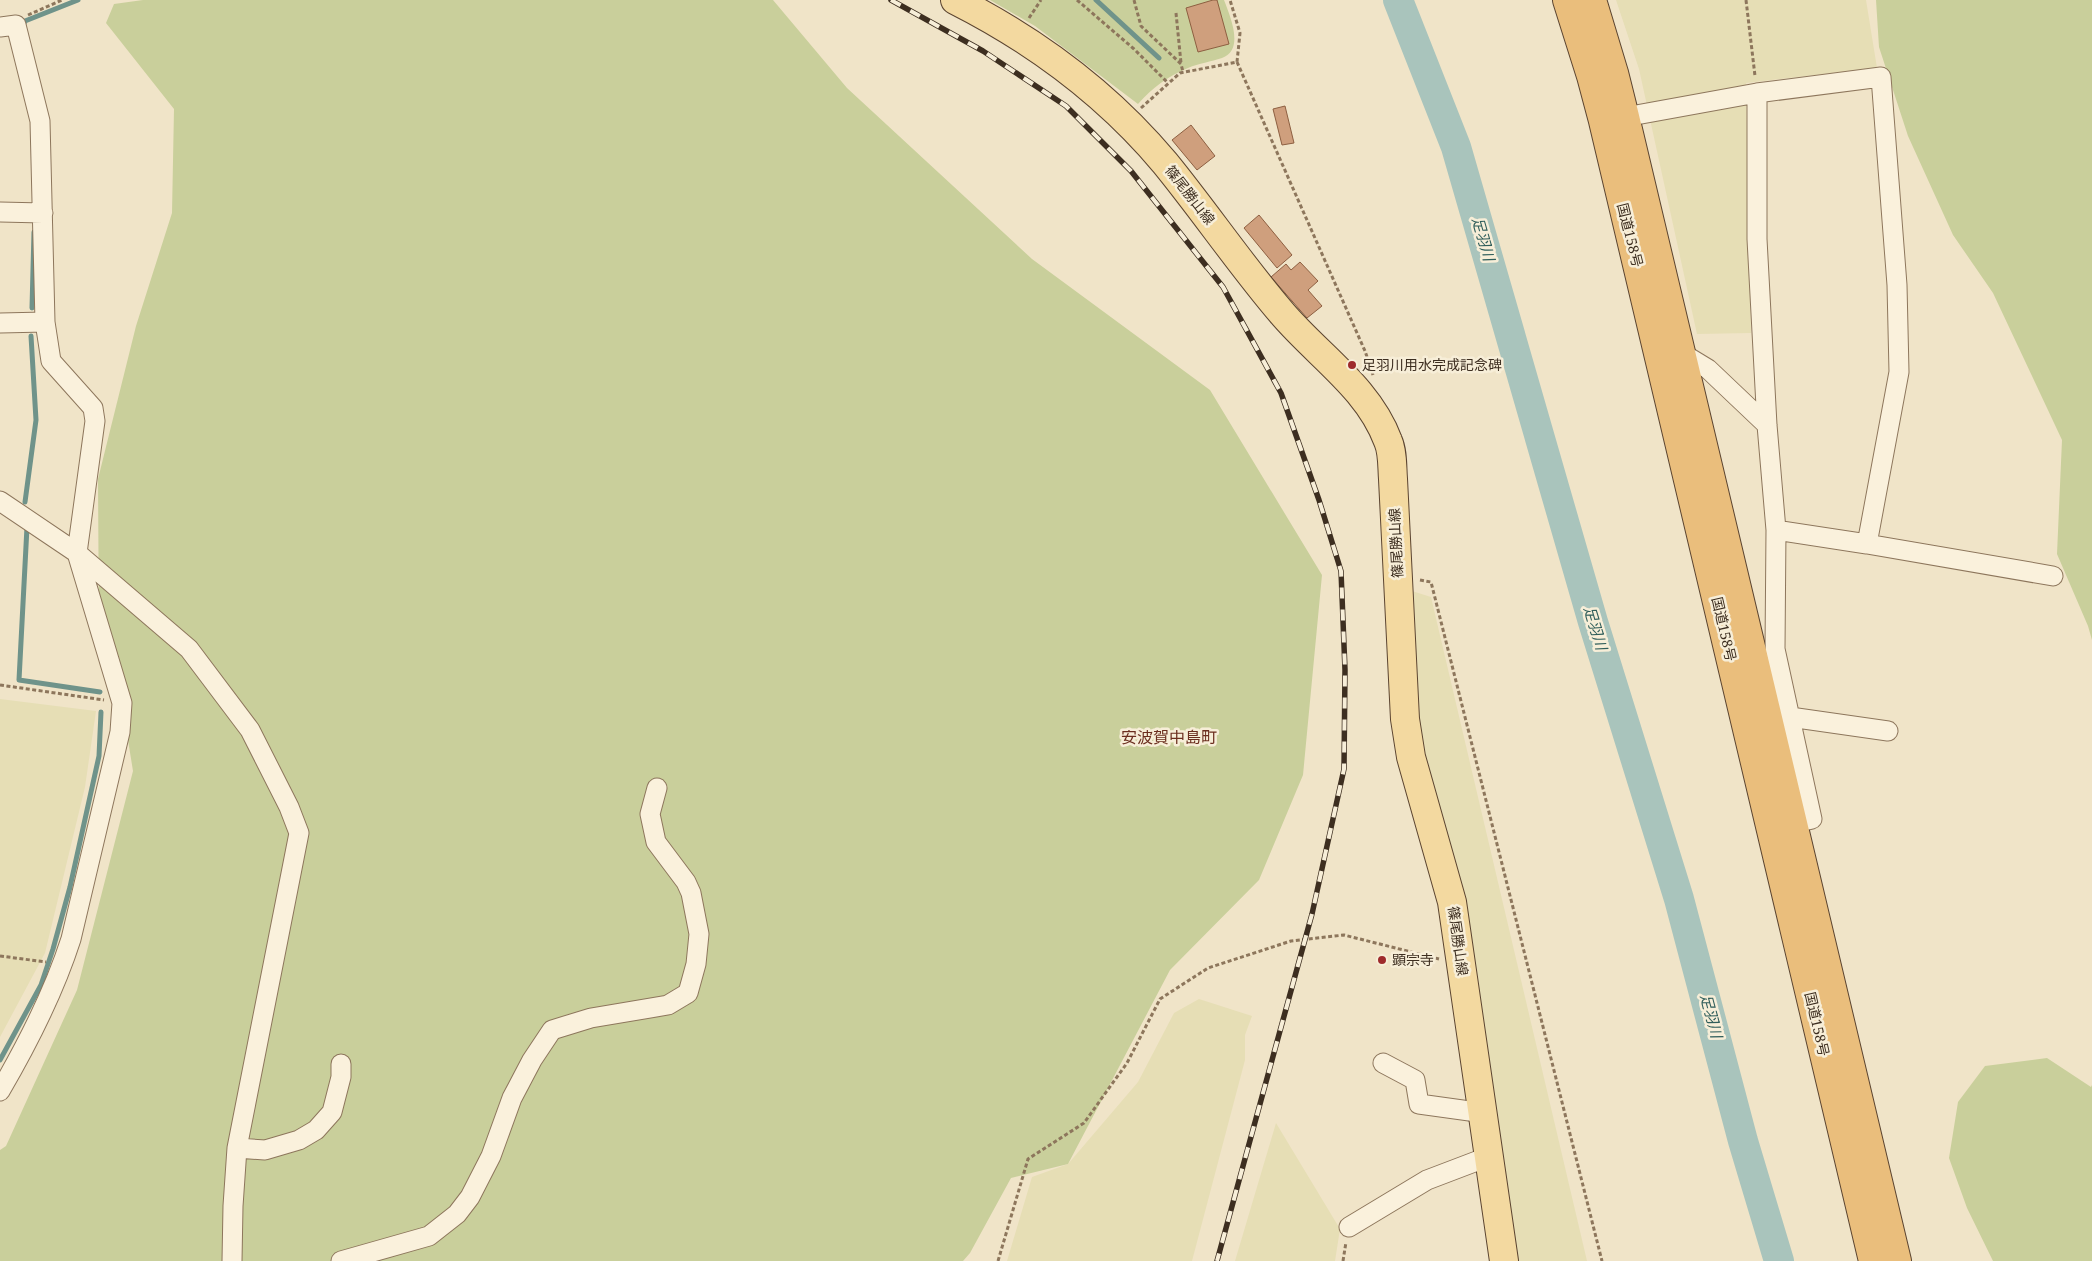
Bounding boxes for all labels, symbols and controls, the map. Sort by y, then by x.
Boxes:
street label: 篠尾勝山線 [1161,161,1219,228]
street label: 国道158号 [1613,201,1648,269]
water label: 足羽川 [1468,214,1500,265]
place label: 足羽川用水完成記念碑 [1362,355,1502,374]
marker: 足羽川用水完成記念碑 [1346,359,1358,371]
street label: 篠尾勝山線 [1384,508,1407,578]
street label: 国道158号 [1708,595,1741,663]
water label: 足羽川 [1580,603,1613,654]
district label: 安波賀中島町 [1121,726,1217,748]
street label: 篠尾勝山線 [1444,905,1473,977]
place label: 顕宗寺 [1392,950,1434,969]
marker: 顕宗寺 [1376,954,1388,966]
street label: 国道158号 [1801,990,1834,1058]
water label: 足羽川 [1696,991,1728,1042]

